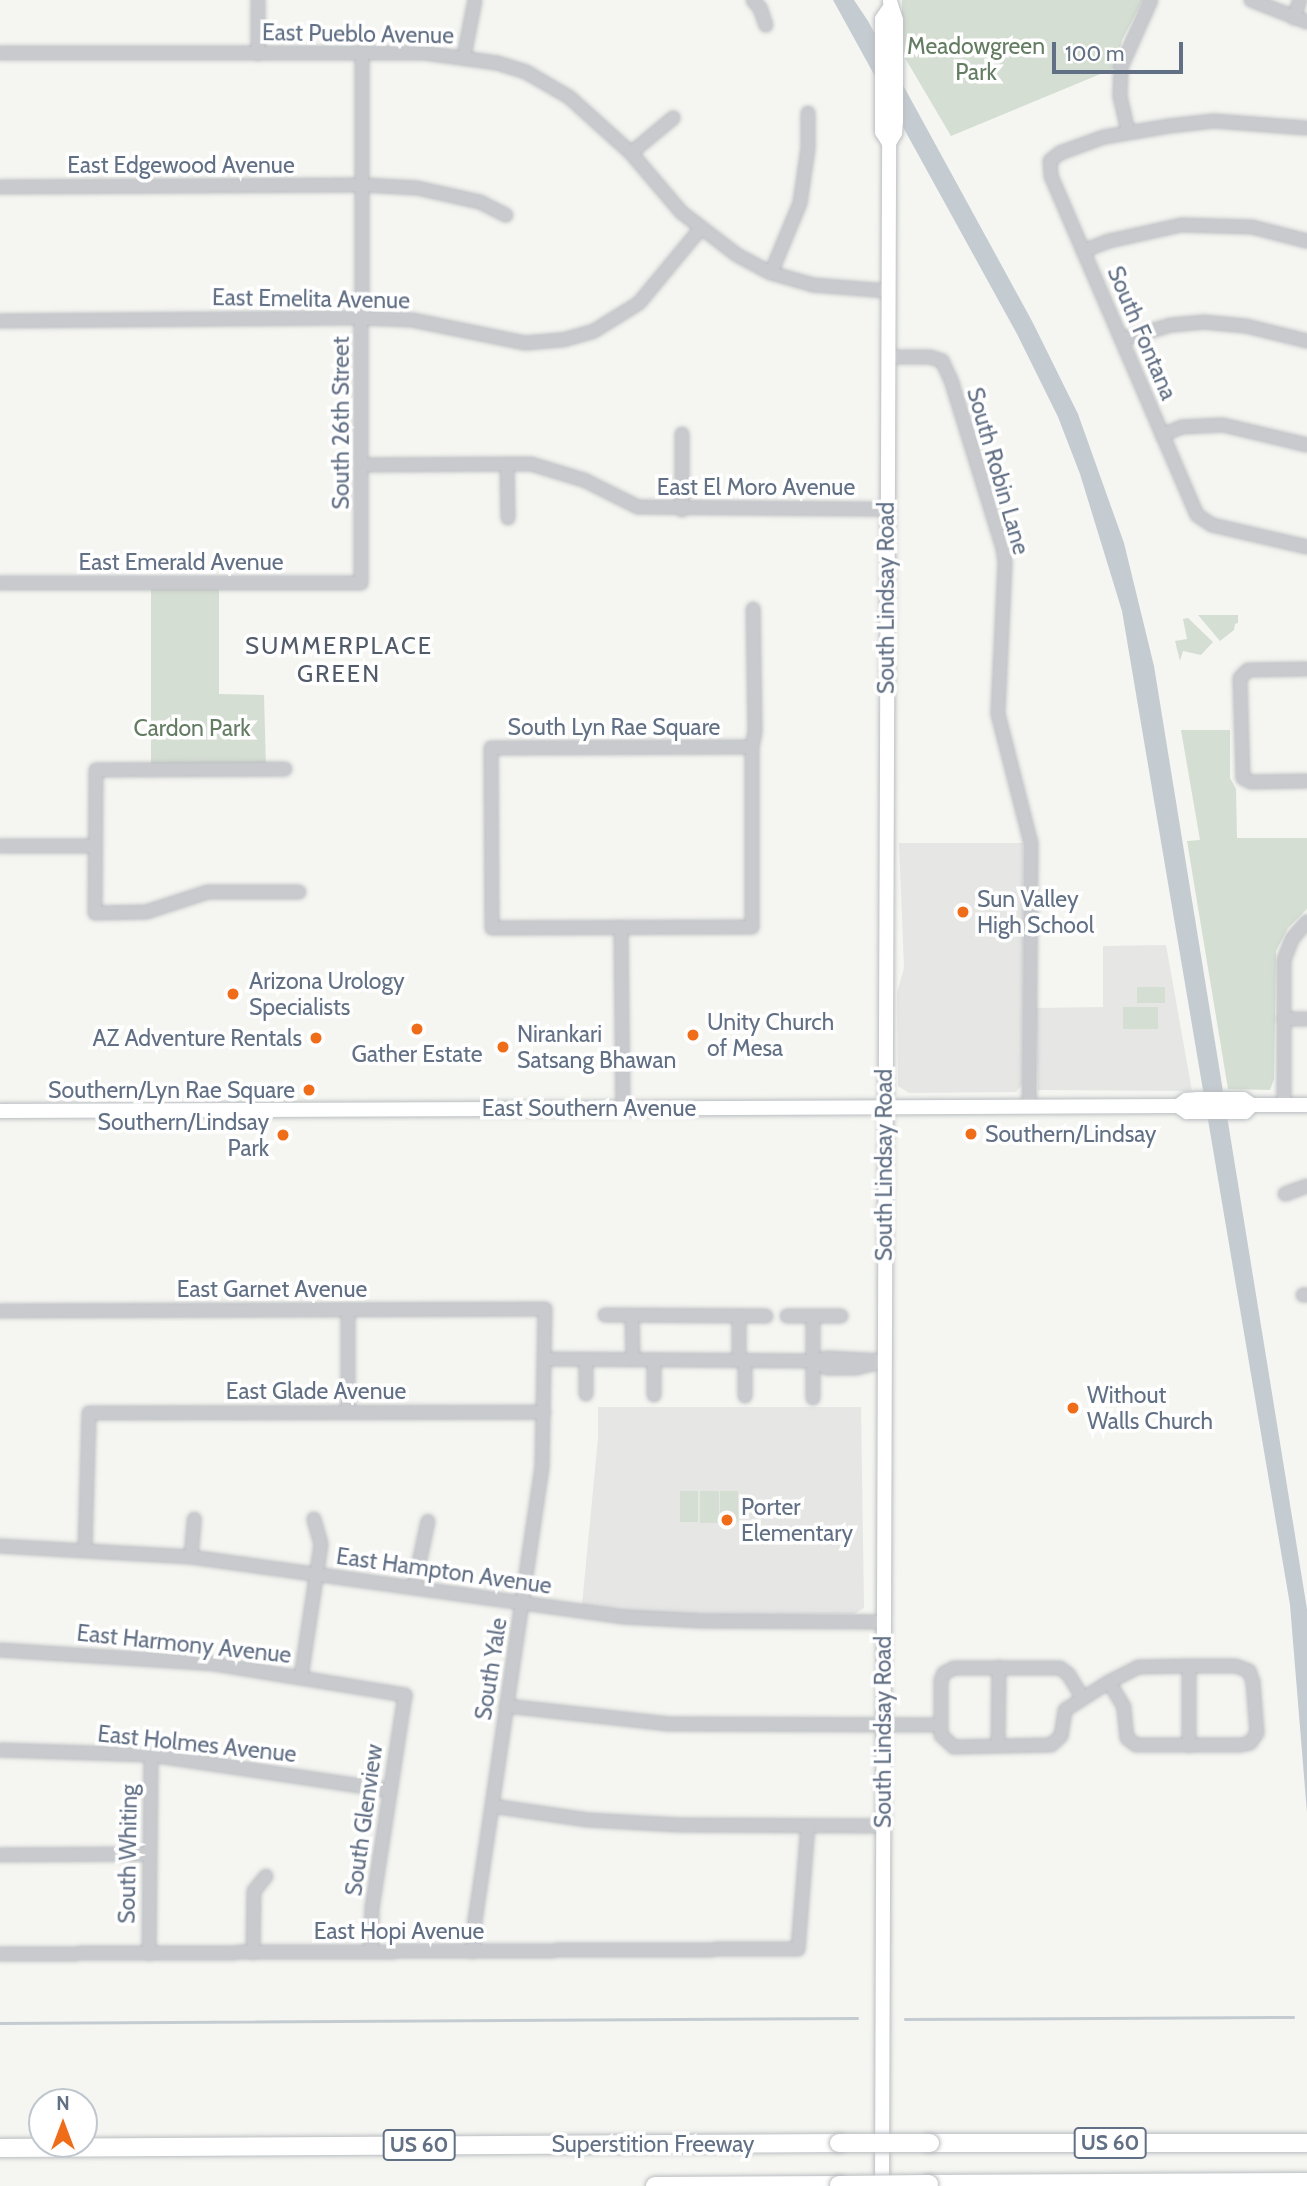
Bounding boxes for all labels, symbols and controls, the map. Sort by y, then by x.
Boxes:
street label: East Pueblo Avenue [262,19,454,49]
scale bar [1055,28,1186,72]
park label: Meadowgreen Park [907,32,1045,86]
text: 100 m [1065,41,1124,66]
street label: East Edgewood Avenue [67,151,295,179]
street label: South Fontana [1101,262,1183,404]
street label: East Emelita Avenue [212,283,410,315]
street label: South 26th Street [327,336,355,510]
street label: South Robin Lane [961,384,1035,558]
street label: East El Moro Avenue [657,473,855,501]
street label: South Lindsay Road [872,502,900,694]
street label: East Emerald Avenue [78,548,284,576]
district label: SUMMERPLACE GREEN [246,632,432,688]
street label: South Lyn Rae Square [508,713,720,741]
park label: Cardon Park [133,714,251,742]
place label: Sun Valley High School [977,885,1094,939]
marker: Sun Valley High School [955,904,971,920]
place label: Arizona Urology Specialists [249,967,405,1021]
marker: Arizona Urology Specialists [223,984,243,1004]
place label: Unity Church of Mesa [707,1008,834,1062]
place label: Nirankari Satsang Bhawan [517,1020,676,1074]
marker: Gather Estate [409,1021,425,1037]
place label: AZ Adventure Rentals [92,1024,302,1052]
marker: Unity Church of Mesa [685,1027,701,1043]
marker: AZ Adventure Rentals [308,1030,324,1046]
marker: Nirankari Satsang Bhawan [495,1039,511,1055]
place label: Gather Estate [352,1040,482,1068]
street label: South Lindsay Road [870,1069,898,1261]
place label: Southern/Lyn Rae Square [48,1076,295,1104]
marker: Southern/Lyn Rae Square [301,1082,317,1098]
street label: East Southern Avenue [482,1094,696,1122]
place label: Southern/Lindsay Park [98,1108,269,1162]
place label: Southern/Lindsay [985,1120,1156,1148]
marker: Southern/Lindsay [963,1126,979,1142]
marker: Southern/Lindsay Park [275,1127,291,1143]
street label: East Garnet Avenue [177,1275,367,1303]
street label: East Glade Avenue [226,1377,406,1405]
place label: Without Walls Church [1087,1381,1213,1435]
marker: Without Walls Church [1065,1400,1081,1416]
place label: Porter Elementary [741,1493,853,1547]
marker: Porter Elementary [719,1512,735,1528]
street label: East Hampton Avenue [334,1542,554,1600]
street label: South Yale [469,1616,513,1722]
street label: East Harmony Avenue [75,1619,293,1669]
street label: South Lindsay Road [869,1636,897,1828]
street label: East Holmes Avenue [96,1720,298,1768]
street label: South Glenview [340,1742,388,1898]
street label: South Whiting [113,1784,143,1924]
street label: East Hopi Avenue [314,1917,484,1945]
north arrow [28,2088,98,2158]
text: N [56,2092,70,2115]
road number: US 60 [1073,2126,1147,2160]
road number: US 60 [382,2128,456,2162]
street label: Superstition Freeway [552,2130,754,2158]

